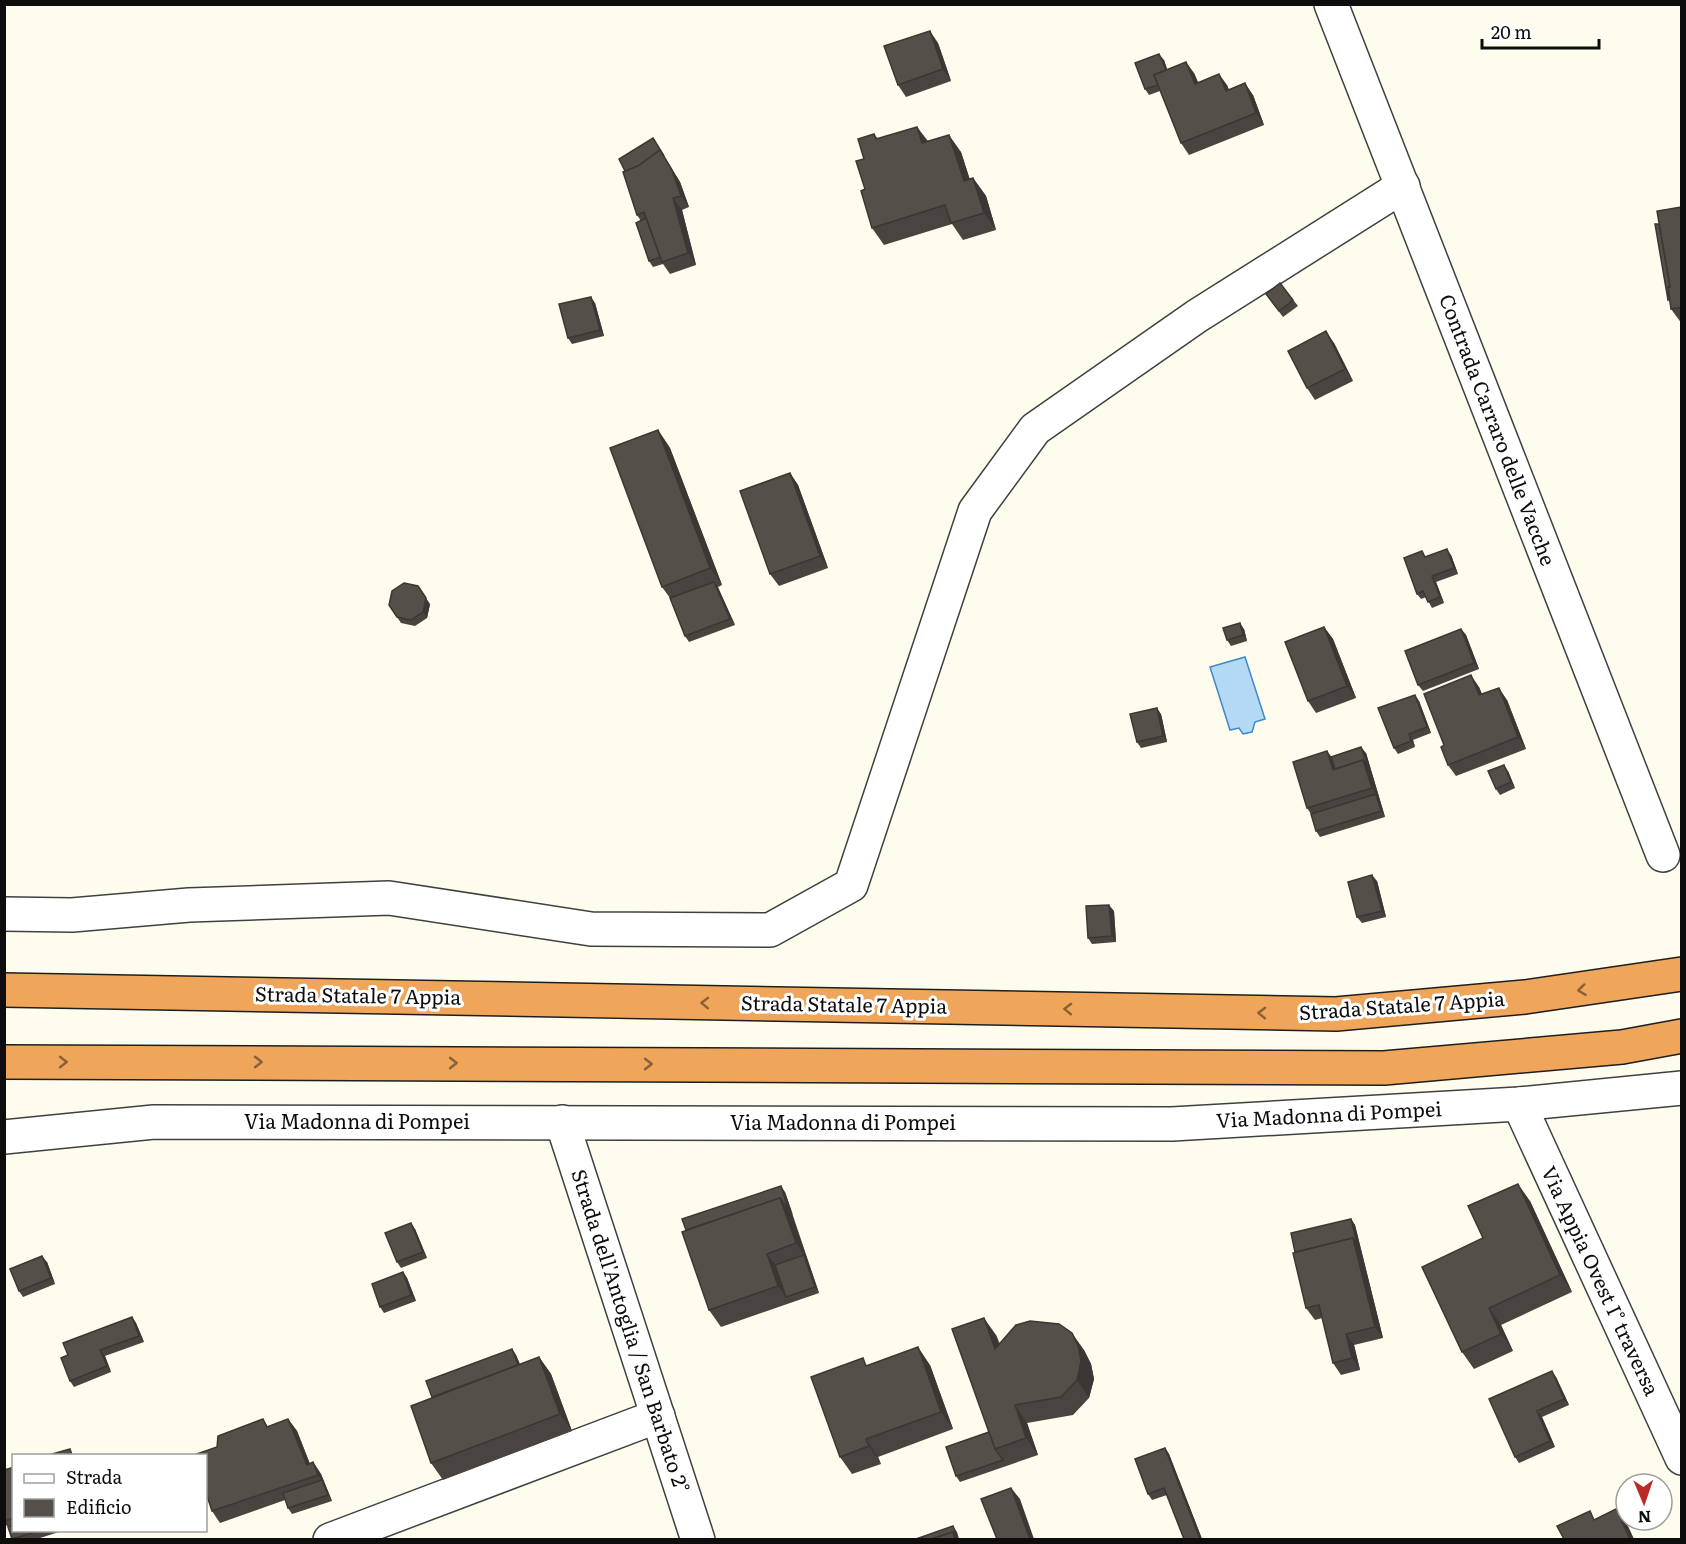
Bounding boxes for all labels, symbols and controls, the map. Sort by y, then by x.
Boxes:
scale bar [1482,12,1599,50]
text: 20 m [1491,18,1532,45]
street label: Contrada Carraro delle Vacche [1433,289,1565,569]
street label: Strada Statale 7 Appia [255,977,462,1011]
street label: Strada Statale 7 Appia [1298,982,1506,1026]
one-way arrow [1578,983,1587,995]
street label: Strada Statale 7 Appia [741,986,948,1020]
one-way arrow [700,996,709,1009]
one-way arrow [1063,1003,1072,1016]
one-way arrow [1258,1007,1267,1019]
one-way arrow [58,1056,67,1068]
one-way arrow [253,1056,262,1068]
one-way arrow [448,1057,457,1069]
one-way arrow [643,1058,652,1070]
street label: Via Madonna di Pompei [1215,1092,1443,1134]
street label: Via Madonna di Pompei [244,1105,470,1135]
street label: Via Madonna di Pompei [730,1106,956,1136]
street label: Via Appia Ovest I° traversa [1535,1160,1668,1400]
street label: Strada dell'Antoglia / San Barbato 2° [565,1165,698,1496]
legend [12,1454,207,1532]
text: Strada [66,1463,123,1490]
north arrow [1614,1472,1674,1532]
text: Edificio [66,1493,132,1520]
text: N [1637,1506,1652,1530]

